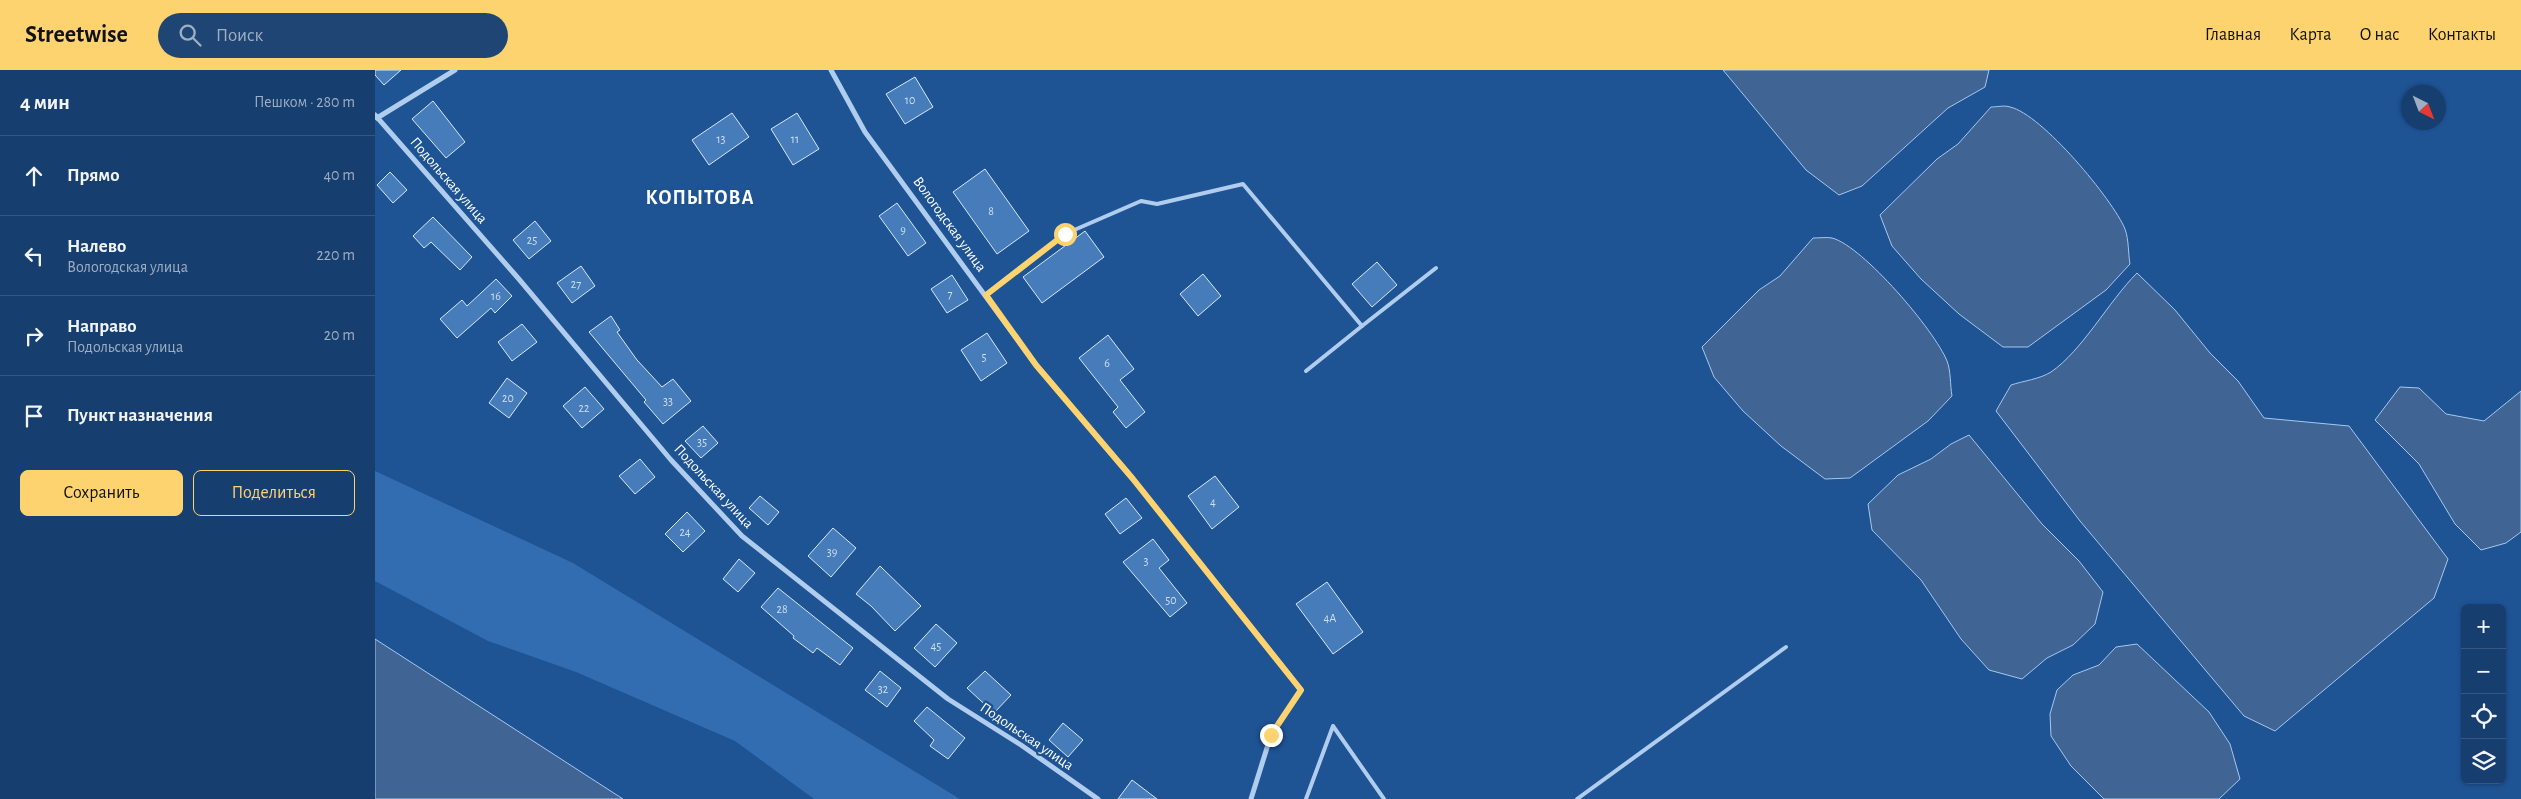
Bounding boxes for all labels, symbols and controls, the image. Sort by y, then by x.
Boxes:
search box [158,13,508,58]
icon: search [176,21,204,49]
text: Streetwise [25,23,128,47]
text: Поиск [216,26,263,45]
text: Главная [2205,26,2261,44]
text: Карта [2289,26,2331,44]
text: О нас [2359,26,2400,44]
text: Контакты [2428,26,2496,44]
north arrow [2401,85,2446,130]
text: 4 мин [20,92,70,113]
text: Пешком · 280 m [254,94,355,110]
house number: 10 [905,94,915,106]
house number: 13 [716,133,726,145]
house number: 11 [791,133,799,145]
street label: Подольская улица [407,134,490,226]
icon: ahead [20,162,48,190]
text: Прямо [67,166,120,185]
text: 40 m [323,167,355,183]
street label: Вологодская улица [910,174,989,275]
district label: КОПЫТОВА [645,188,755,208]
house number: 8 [988,205,994,217]
route start [1054,223,1077,246]
house number: 9 [900,224,906,236]
house number: 25 [527,234,537,246]
text: Налево [67,237,126,256]
icon: left [20,242,48,270]
text: 220 m [317,247,355,263]
text: Вологодская улица [67,259,188,275]
house number: 27 [571,278,581,290]
house number: 7 [947,288,953,300]
house number: 16 [491,290,501,302]
text: Направо [67,317,137,336]
icon: right [20,322,48,350]
text: 20 m [324,327,355,343]
text: Подольская улица [67,339,183,355]
house number: 5 [981,351,987,363]
house number: 6 [1104,357,1110,369]
house number: 20 [502,392,514,404]
house number: 33 [663,395,673,407]
icon: arrive [20,402,48,430]
house number: 22 [579,402,590,414]
text: Пункт назначения [67,406,213,425]
house number: 35 [697,436,707,448]
street label: Подольская улица [671,441,756,531]
button: Сохранить [20,470,183,516]
button: Поделиться [193,470,355,516]
house number: 4 [1210,496,1216,508]
house number: 24 [679,526,691,538]
house number: 39 [827,546,838,558]
house number: 3 [1144,555,1149,567]
house number: 50 [1165,594,1177,606]
house number: 28 [776,603,788,615]
map controls [2461,604,2506,784]
button: + [2461,604,2506,649]
house number: 4А [1324,612,1336,624]
house number: 45 [931,640,941,652]
button: − [2461,649,2506,694]
house number: 32 [878,683,889,695]
button: locate [2461,694,2506,739]
street label: Подольская улица [977,700,1076,773]
route end [1260,724,1283,747]
button: layers [2461,739,2506,784]

